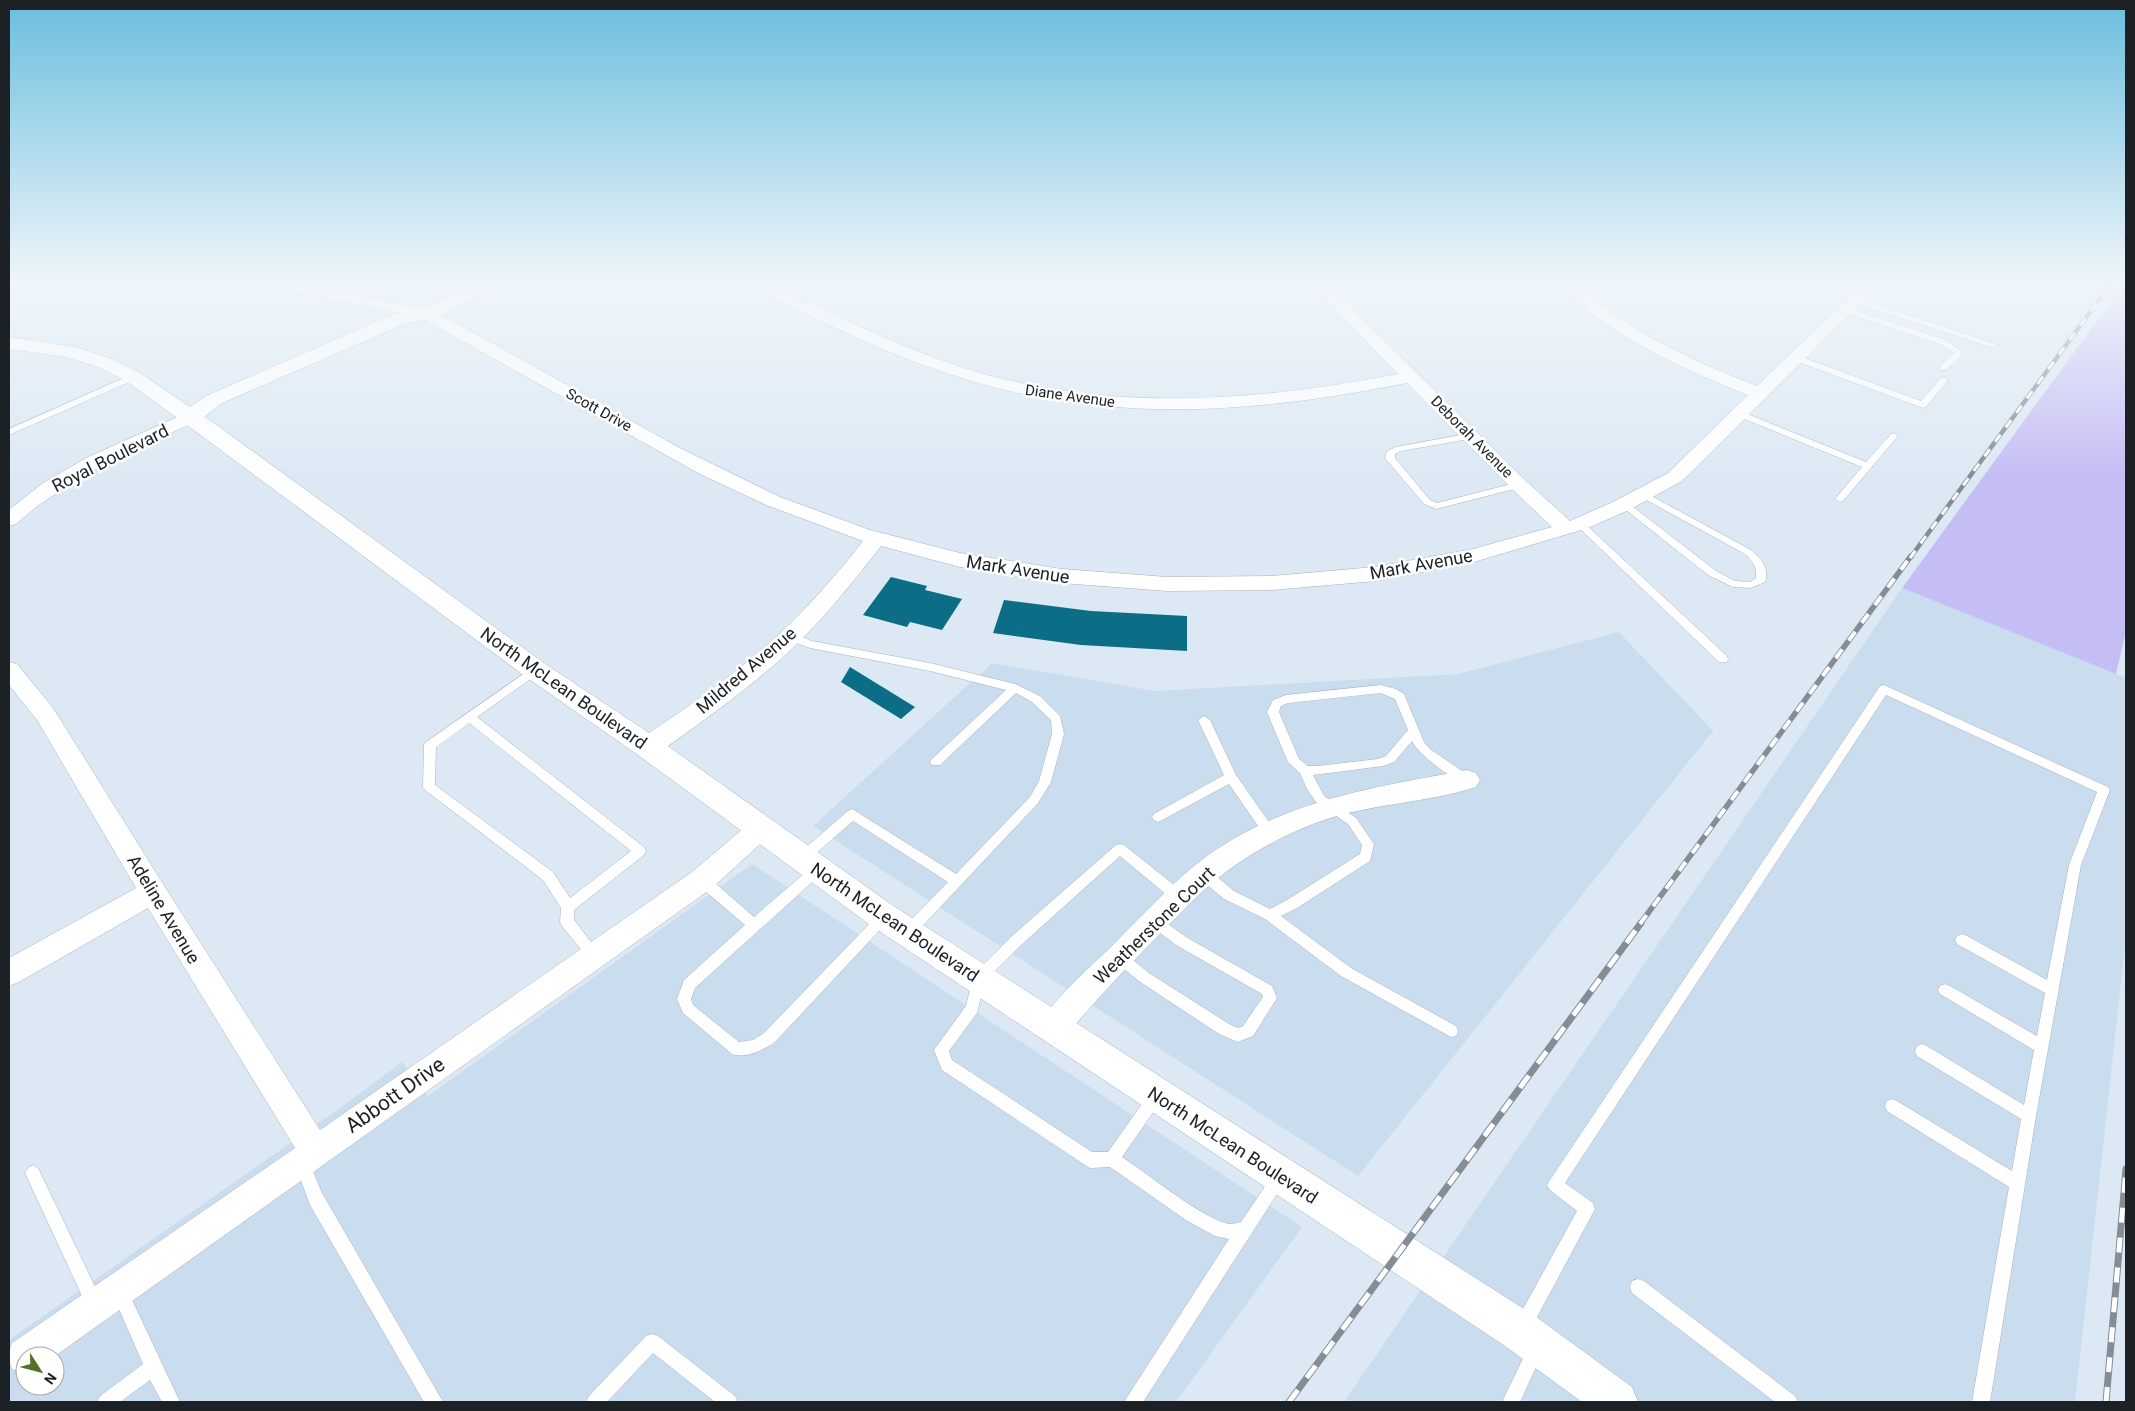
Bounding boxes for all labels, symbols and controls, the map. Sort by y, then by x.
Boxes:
street label: Diane Avenue [1024,381,1116,411]
street label: Scott Drive [563,385,635,435]
street label: Deborah Avenue [1427,392,1517,482]
street label: Royal Boulevard [48,420,172,496]
street label: Mark Avenue [1368,545,1474,583]
street label: Mark Avenue [965,550,1071,588]
street label: Mildred Avenue [692,622,800,718]
street label: North McLean Boulevard [477,623,651,753]
street label: Adeline Avenue [123,851,205,967]
street label: North McLean Boulevard [807,858,983,986]
street label: Weatherstone Court [1089,862,1219,988]
street label: Abbott Drive [341,1052,449,1138]
street label: North McLean Boulevard [1144,1082,1322,1208]
north arrow [15,1346,65,1396]
text: N [41,1370,60,1387]

